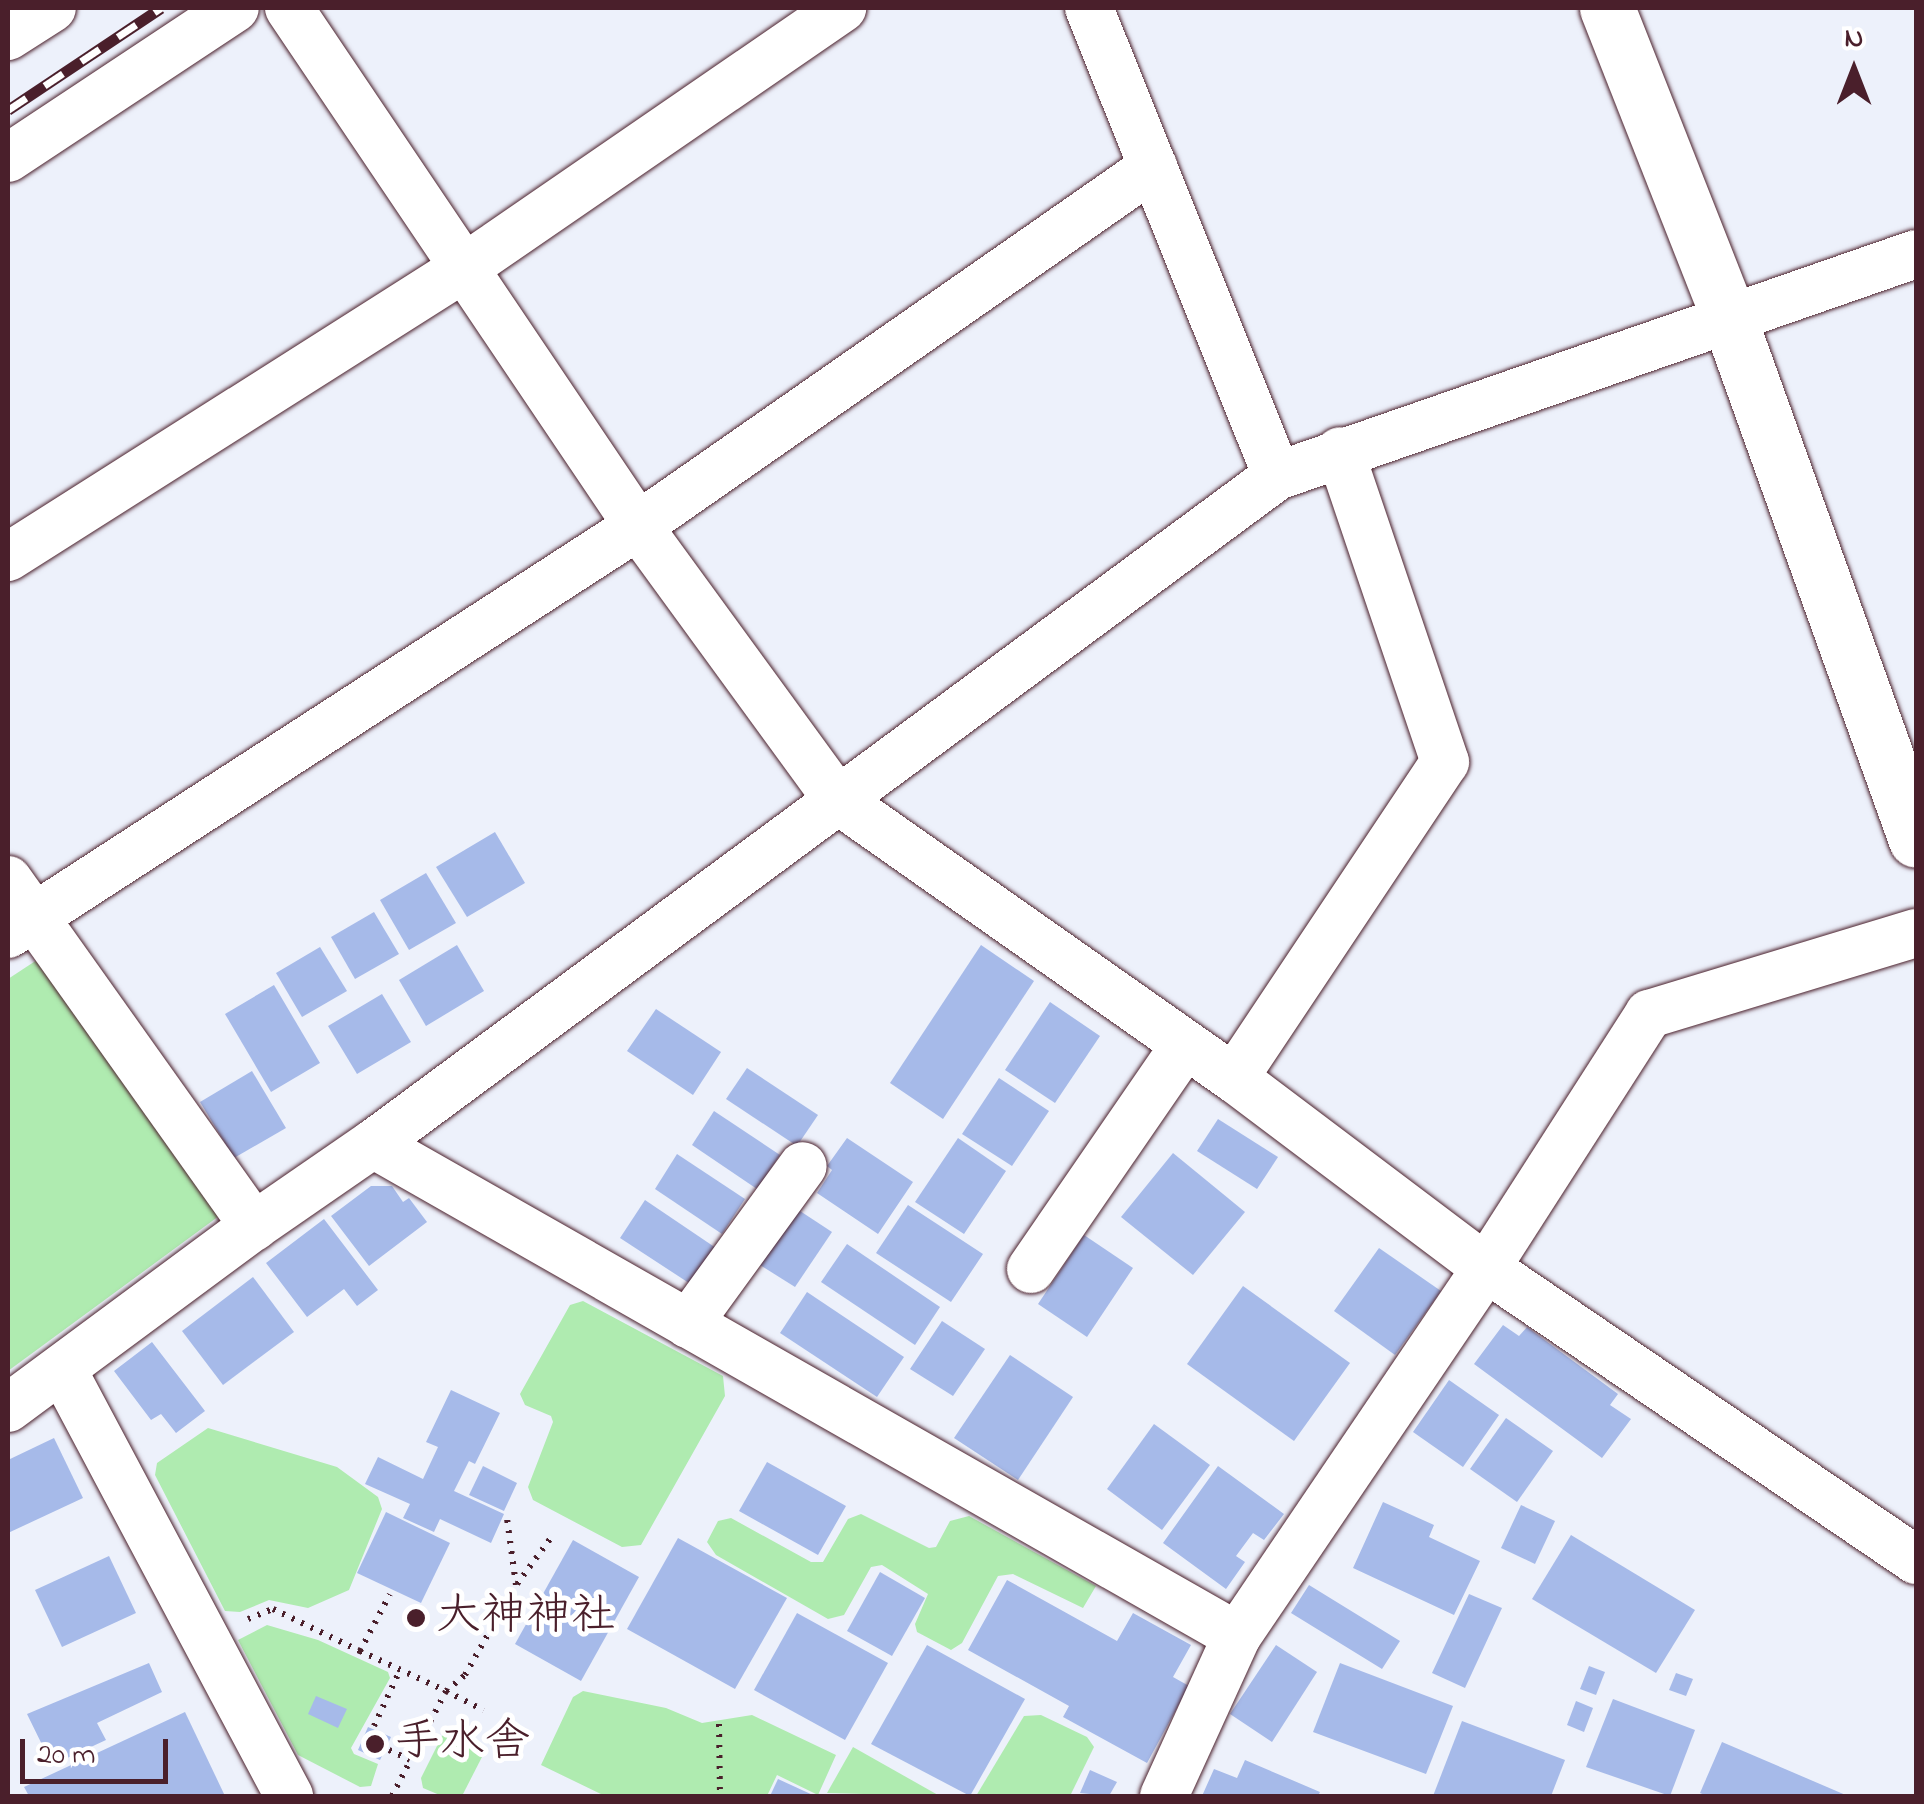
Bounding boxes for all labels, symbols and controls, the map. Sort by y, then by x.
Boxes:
text: N [1845,19,1863,60]
north arrow [1804,20,1904,120]
place label: 大神神社 [436,1591,616,1645]
marker: 大神神社 [405,1607,427,1629]
place label: 手水舎 [395,1717,530,1771]
scale bar [25,1719,172,1781]
marker: 手水舎 [364,1733,386,1755]
text: 20 m [37,1734,96,1778]

